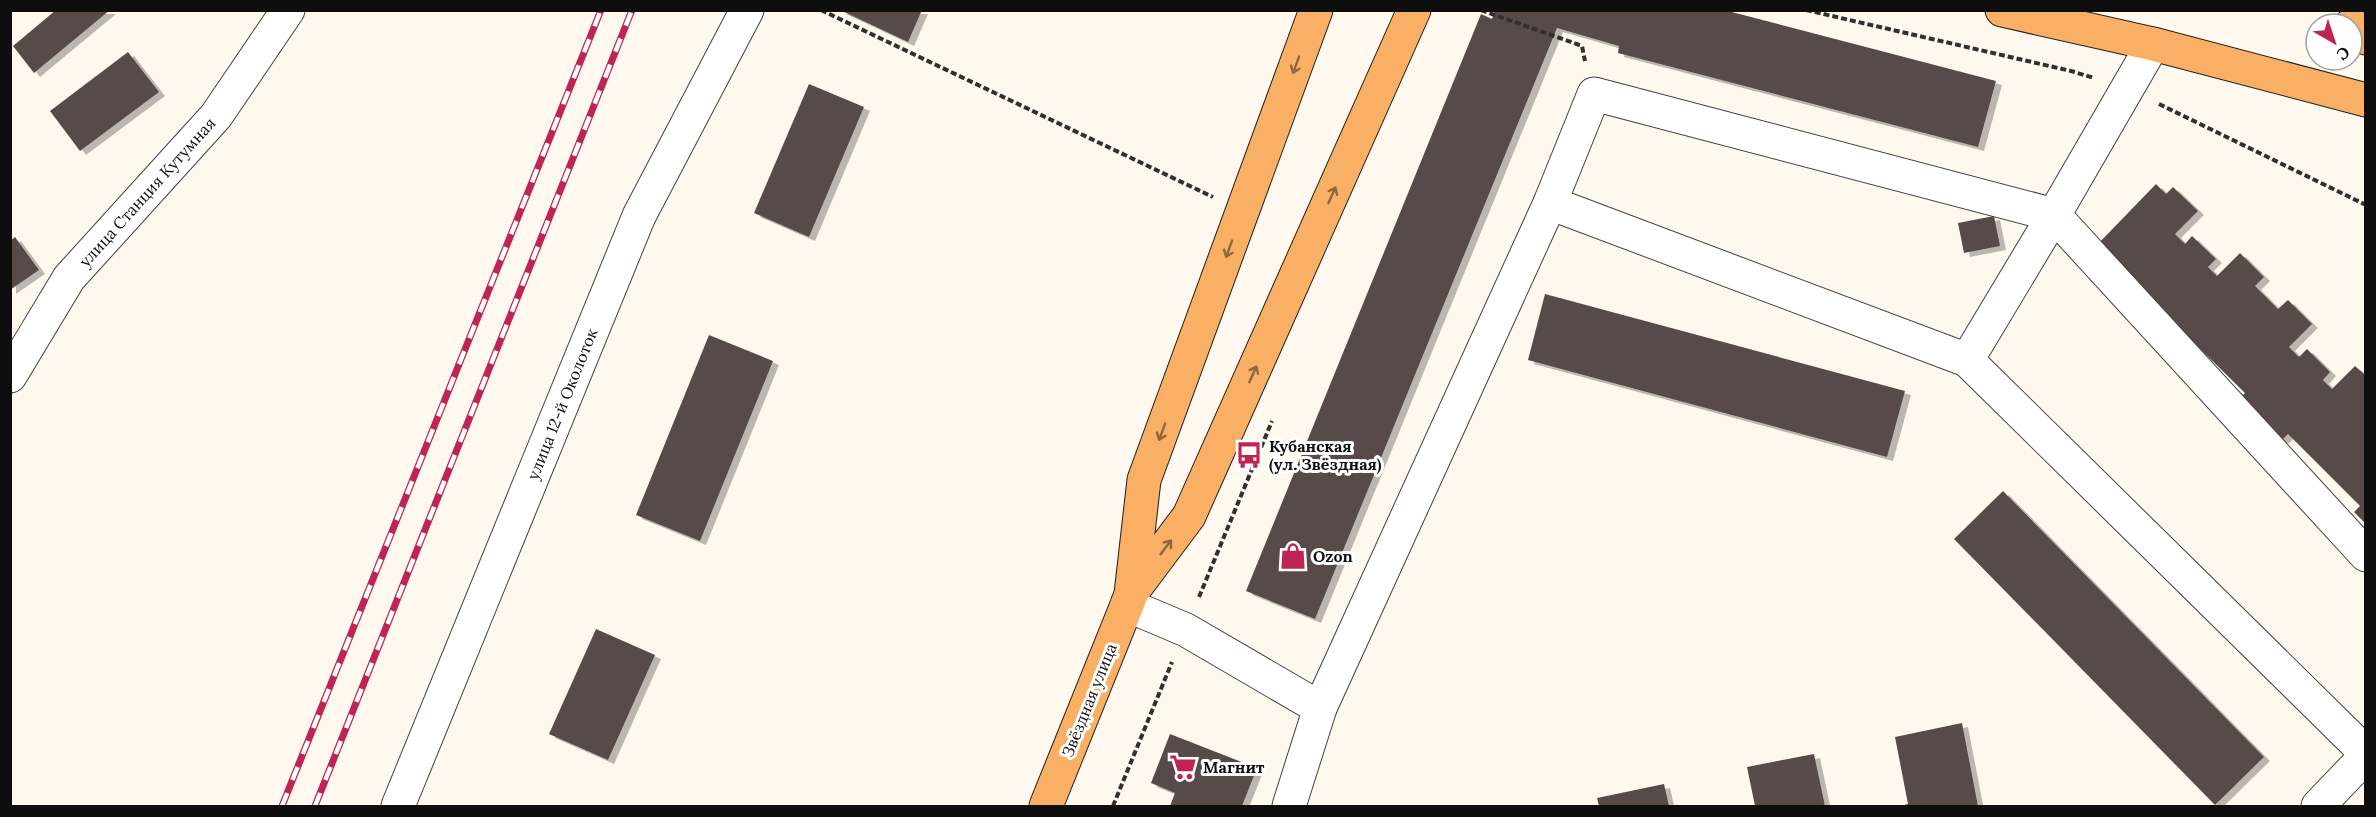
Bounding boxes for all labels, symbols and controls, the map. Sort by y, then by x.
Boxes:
north arrow [2304,12,2364,72]
text: С [2333,42,2354,65]
one-way arrow [1289,56,1300,74]
street label: улица Станция Кутумная [75,113,219,271]
one-way arrow [1327,187,1338,205]
one-way arrow [1222,239,1233,257]
street label: улица 12-й Околоток [522,325,602,483]
one-way arrow [1248,365,1259,383]
one-way arrow [1155,422,1166,441]
place label: Кубанская (ул. Звёздная) [1269,436,1382,475]
bus stop icon: Кубанская (ул. Звёздная) [1234,440,1264,470]
one-way arrow [1160,540,1172,556]
shop icon: Ozon [1278,541,1308,571]
place label: Ozon [1313,546,1353,566]
street label: Звёздная улица [1057,640,1121,760]
supermarket icon: Магнит [1168,752,1198,782]
place label: Магнит [1203,757,1265,777]

